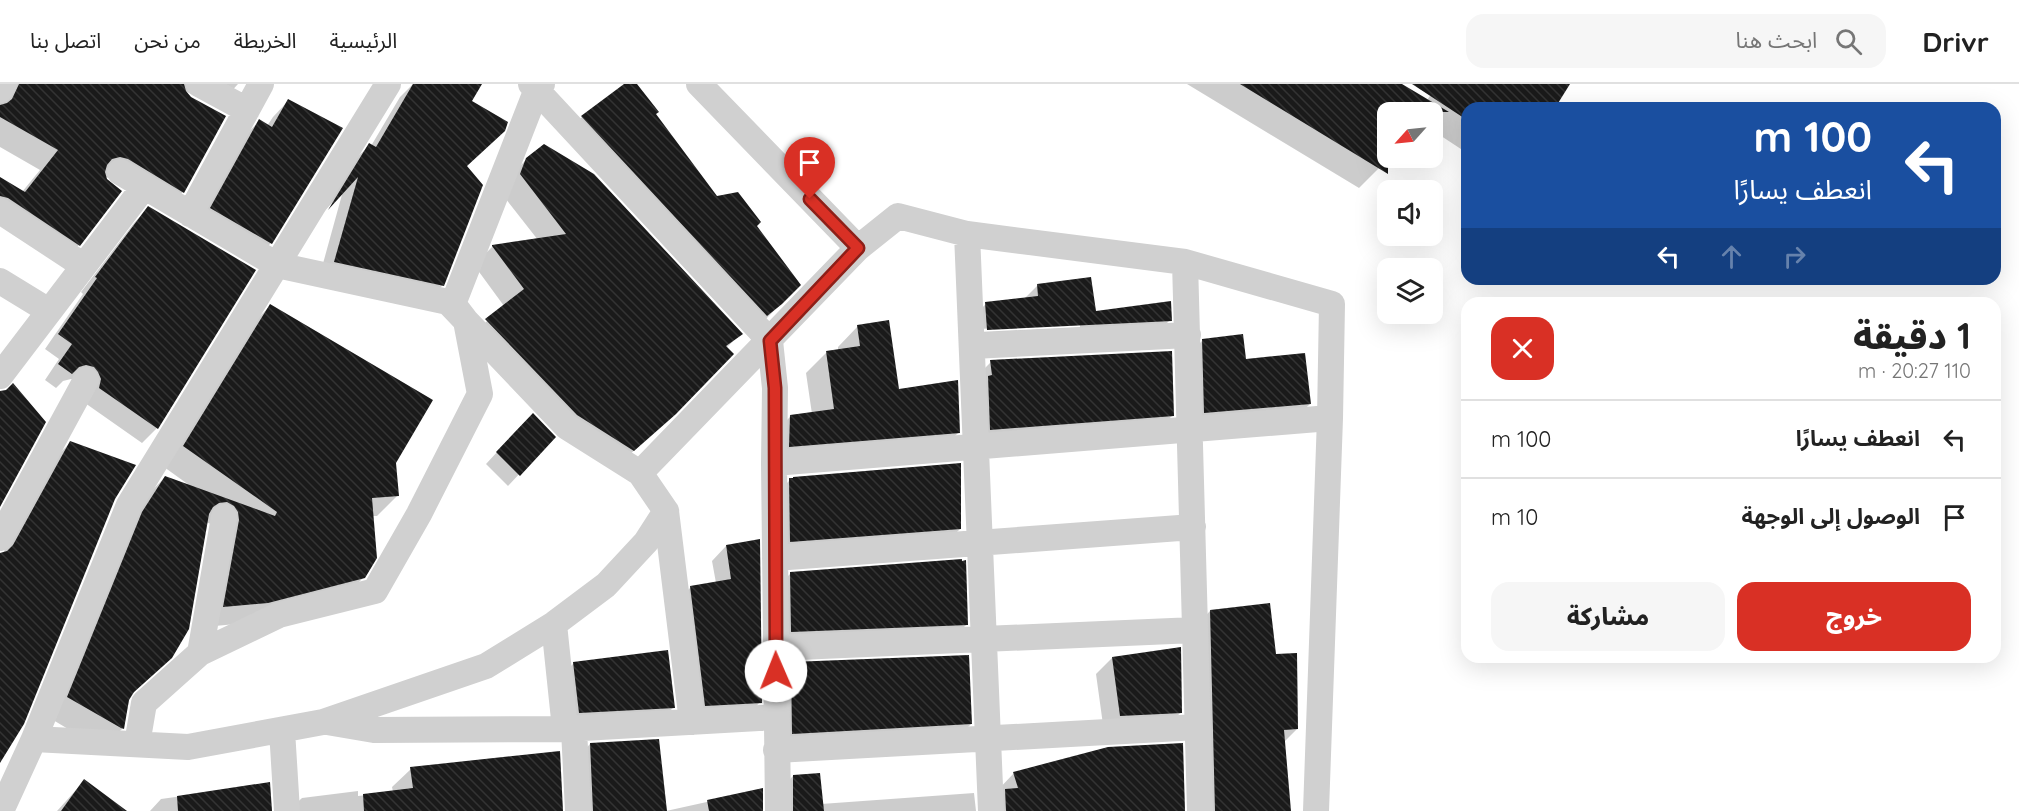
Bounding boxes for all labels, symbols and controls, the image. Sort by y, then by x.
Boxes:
search box [1466,14,1886,68]
text: Drivr [1922,24,1989,59]
icon: search [1832,25,1865,58]
text: ابحث هنا [1736,26,1817,54]
text: اتصل بنا [30,27,101,53]
text: من نحن [134,27,201,53]
text: الخريطة [234,27,297,53]
text: الرئيسية [330,27,397,53]
north arrow [1377,102,1443,168]
map controls [1377,102,1443,324]
text: 100 m [1754,110,1872,163]
icon: left [1893,126,1971,204]
pin [784,137,835,199]
icon: arrive [793,146,826,179]
text: انعطف يسارًا [1734,172,1872,206]
button: sound [1377,180,1443,246]
icon: left [1652,240,1685,273]
icon: ahead [1715,240,1748,273]
icon: right [1778,240,1811,273]
button: layers [1377,258,1443,324]
text: 1 دقيقة [1853,313,1971,358]
button: close [1491,317,1554,380]
text: 110 m · 20:27 [1858,358,1971,383]
icon: left [1938,423,1971,456]
text: انعطف يسارًا [1796,424,1920,452]
text: 100 m [1491,425,1551,453]
icon: arrive [1938,501,1971,534]
text: الوصول إلى الوجهة [1742,502,1920,530]
text: 10 m [1491,503,1538,531]
button: مشاركة [1491,582,1725,651]
button: خروج [1737,582,1971,651]
position arrow [744,639,808,703]

